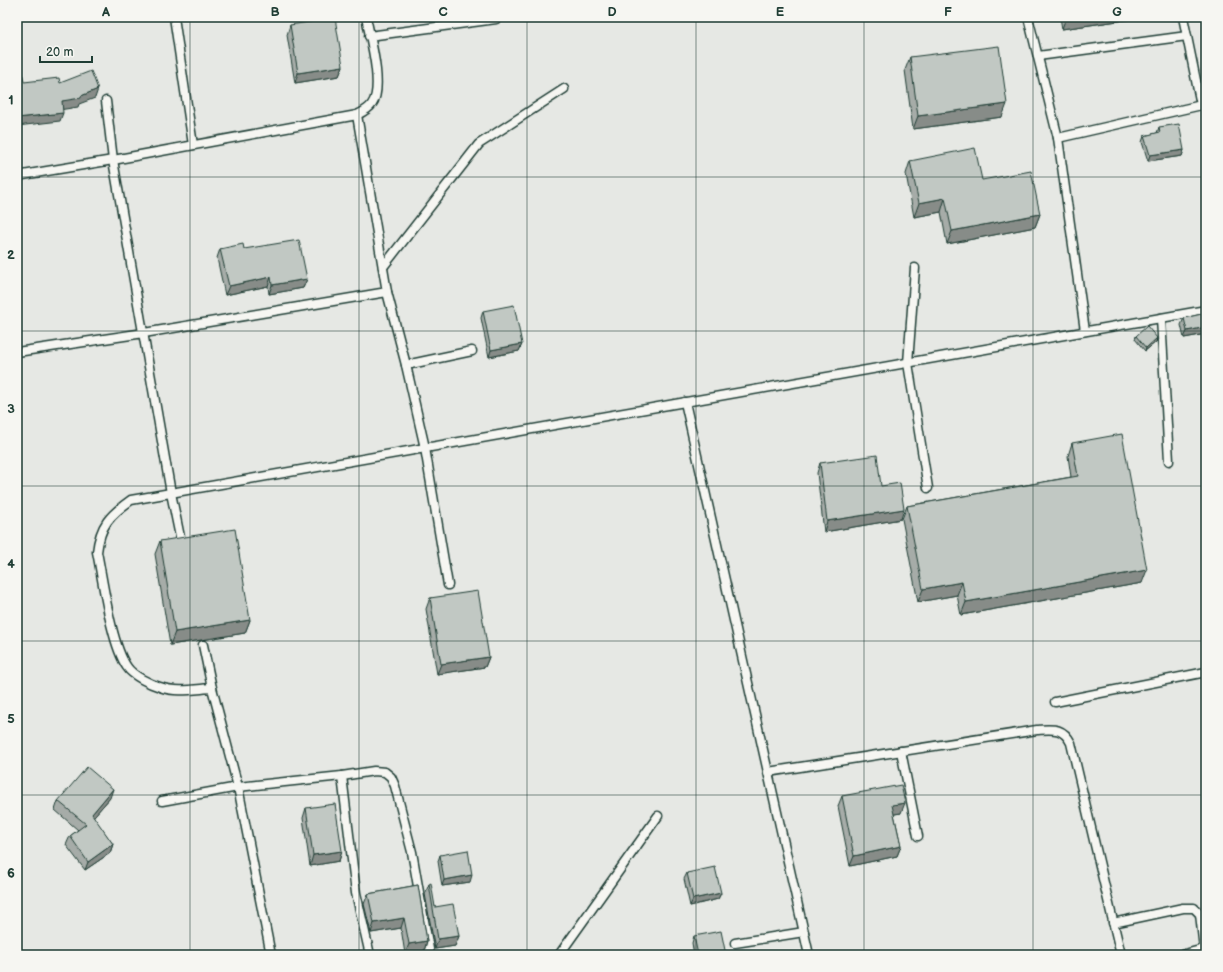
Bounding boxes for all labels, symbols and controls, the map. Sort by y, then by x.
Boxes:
text: A [101,4,110,20]
text: B [270,4,280,20]
text: C [438,4,448,20]
text: D [607,4,617,20]
text: E [776,4,785,20]
text: F [944,4,952,20]
text: G [1112,4,1122,20]
scale bar [40,38,92,64]
text: 20 m [46,45,73,60]
text: 1 [8,92,14,108]
text: 2 [7,247,15,263]
text: 3 [7,401,15,417]
text: 4 [7,556,15,572]
text: 5 [7,711,15,727]
text: 6 [7,865,15,881]

